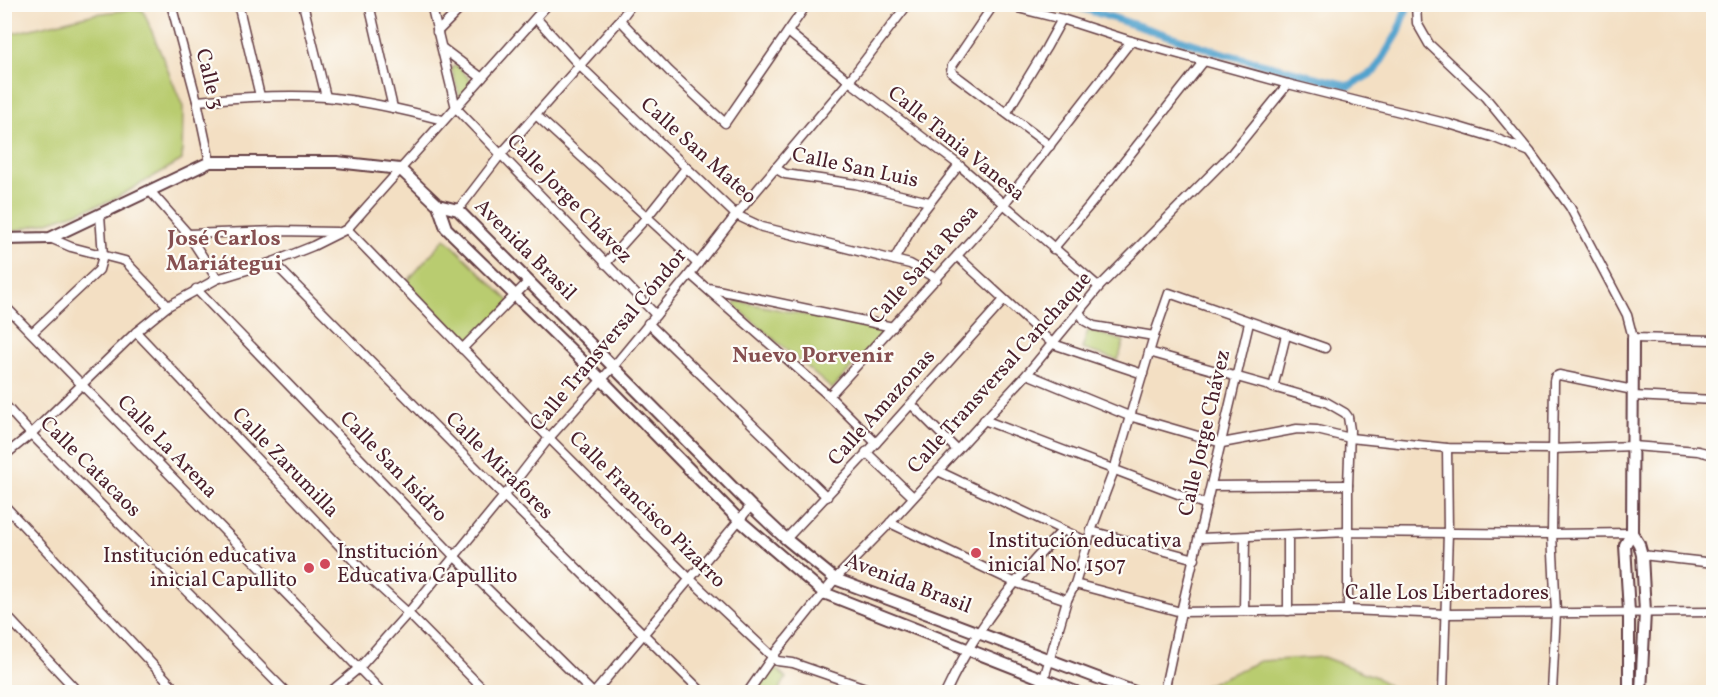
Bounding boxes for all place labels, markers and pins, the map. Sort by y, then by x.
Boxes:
place label: Institución educativa inicial No. 1507 [988,527,1182,580]
place label: Institución Educativa Capullito [337,538,518,591]
place label: Institución educativa inicial Capullito [103,542,297,595]
marker: Institución educativa inicial No. 1507 [969,546,983,560]
marker: Institución Educativa Capullito [318,557,332,571]
marker: Institución educativa inicial Capullito [302,561,316,575]

